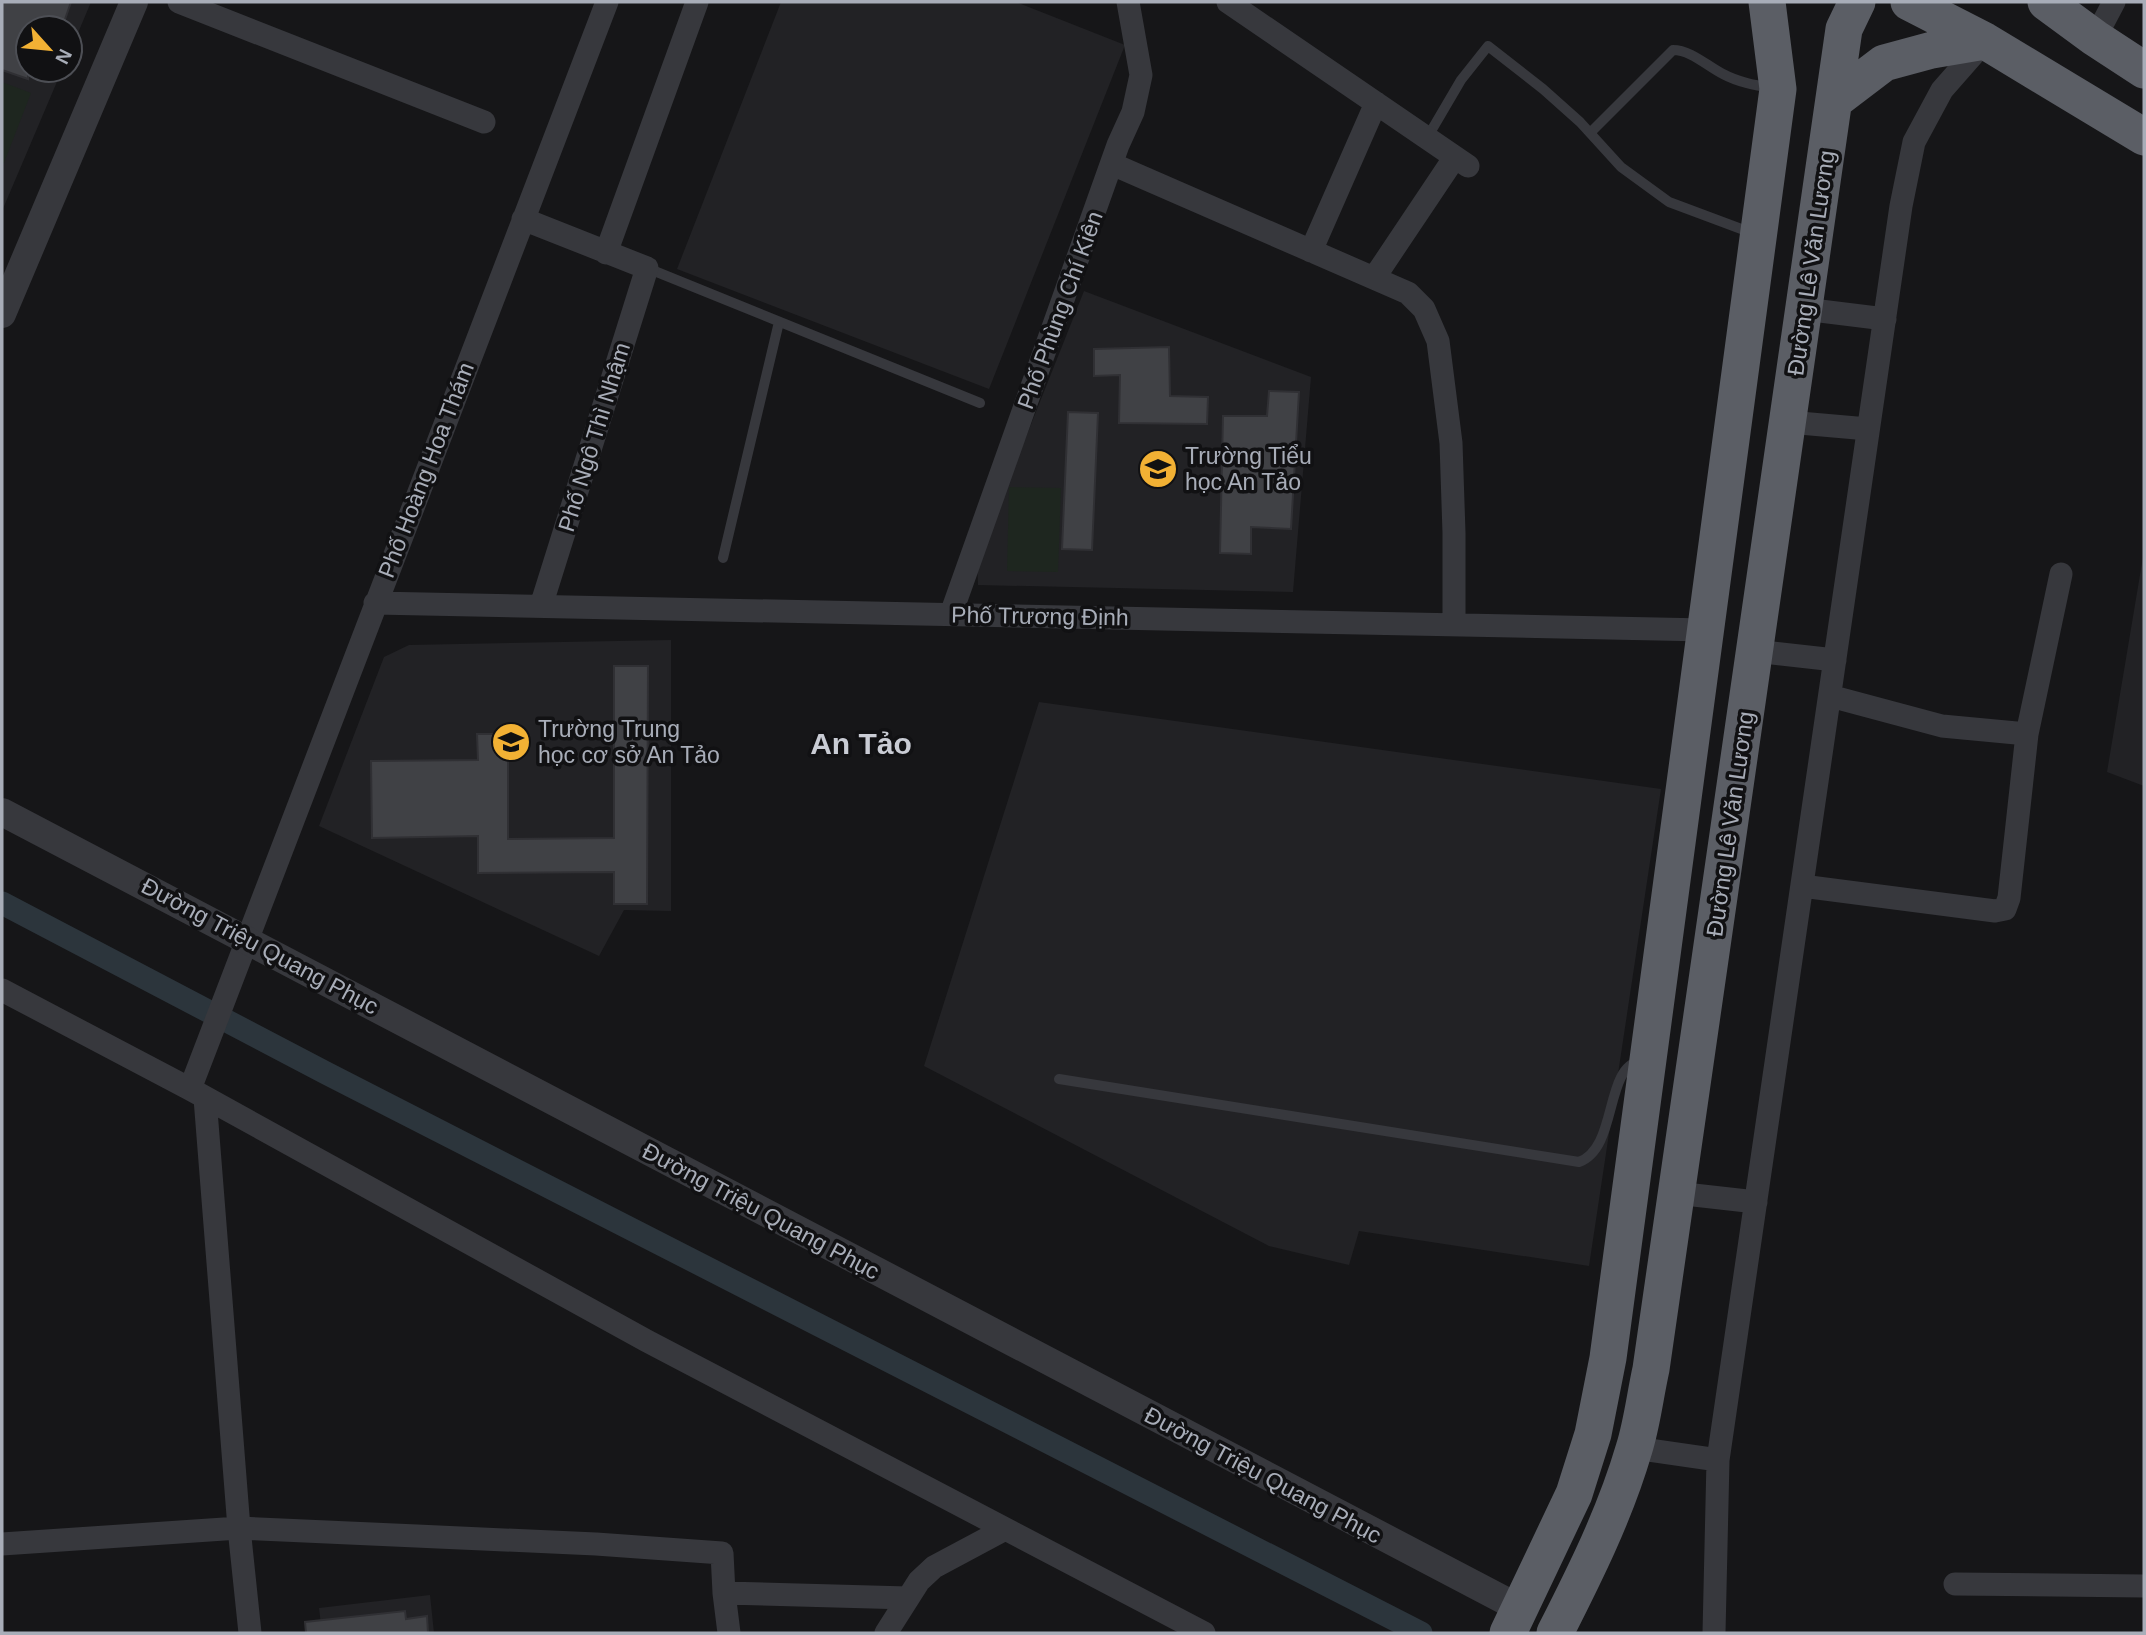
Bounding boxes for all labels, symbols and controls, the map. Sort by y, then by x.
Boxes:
north arrow [14,14,84,84]
text: N [51,46,76,67]
street label: Đường Lê Văn Lương [1782,149,1840,377]
street label: Phố Phùng Chí Kiên [1012,208,1108,412]
street label: Phố Ngô Thì Nhậm [553,339,635,535]
street label: Phố Hoàng Hoa Thám [373,359,479,581]
place label: Trường Tiểu học An Tảo [1185,443,1312,495]
school or university icon: Trường Tiểu học An Tảo [1137,448,1179,490]
street label: Phố Trương Định [951,601,1129,631]
street label: Đường Lê Văn Lương [1701,710,1759,938]
place label: Trường Trung học cơ sở An Tảo [538,716,720,768]
school or university icon: Trường Trung học cơ sở An Tảo [490,721,532,763]
district label: An Tảo [810,727,912,760]
street label: Đường Triệu Quang Phục [137,872,383,1020]
street label: Đường Triệu Quang Phục [638,1137,884,1285]
street label: Đường Triệu Quang Phục [1140,1401,1386,1549]

